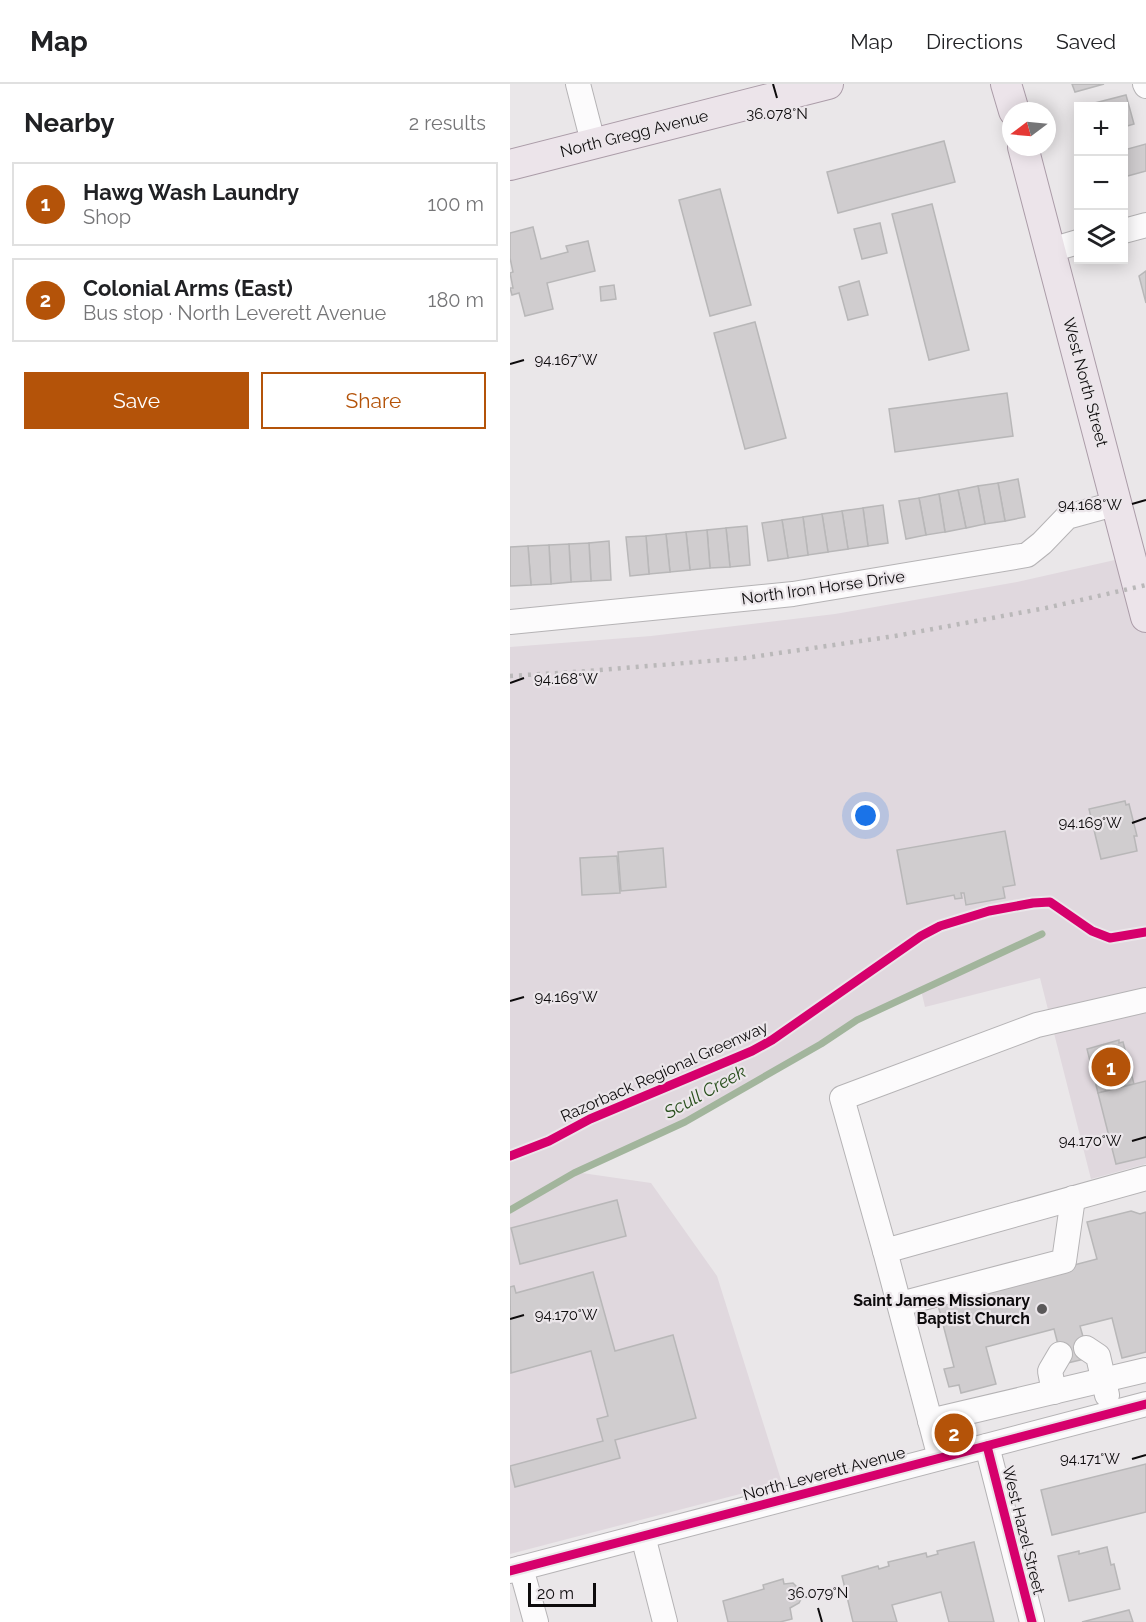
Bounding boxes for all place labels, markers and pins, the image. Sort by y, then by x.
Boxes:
pin: 1 [1092,1044,1130,1090]
place label: Saint James Missionary Baptist Church [853,1291,1030,1328]
marker: Saint James Missionary Baptist Church [1035,1302,1049,1316]
pin: 2 [934,1410,974,1456]

